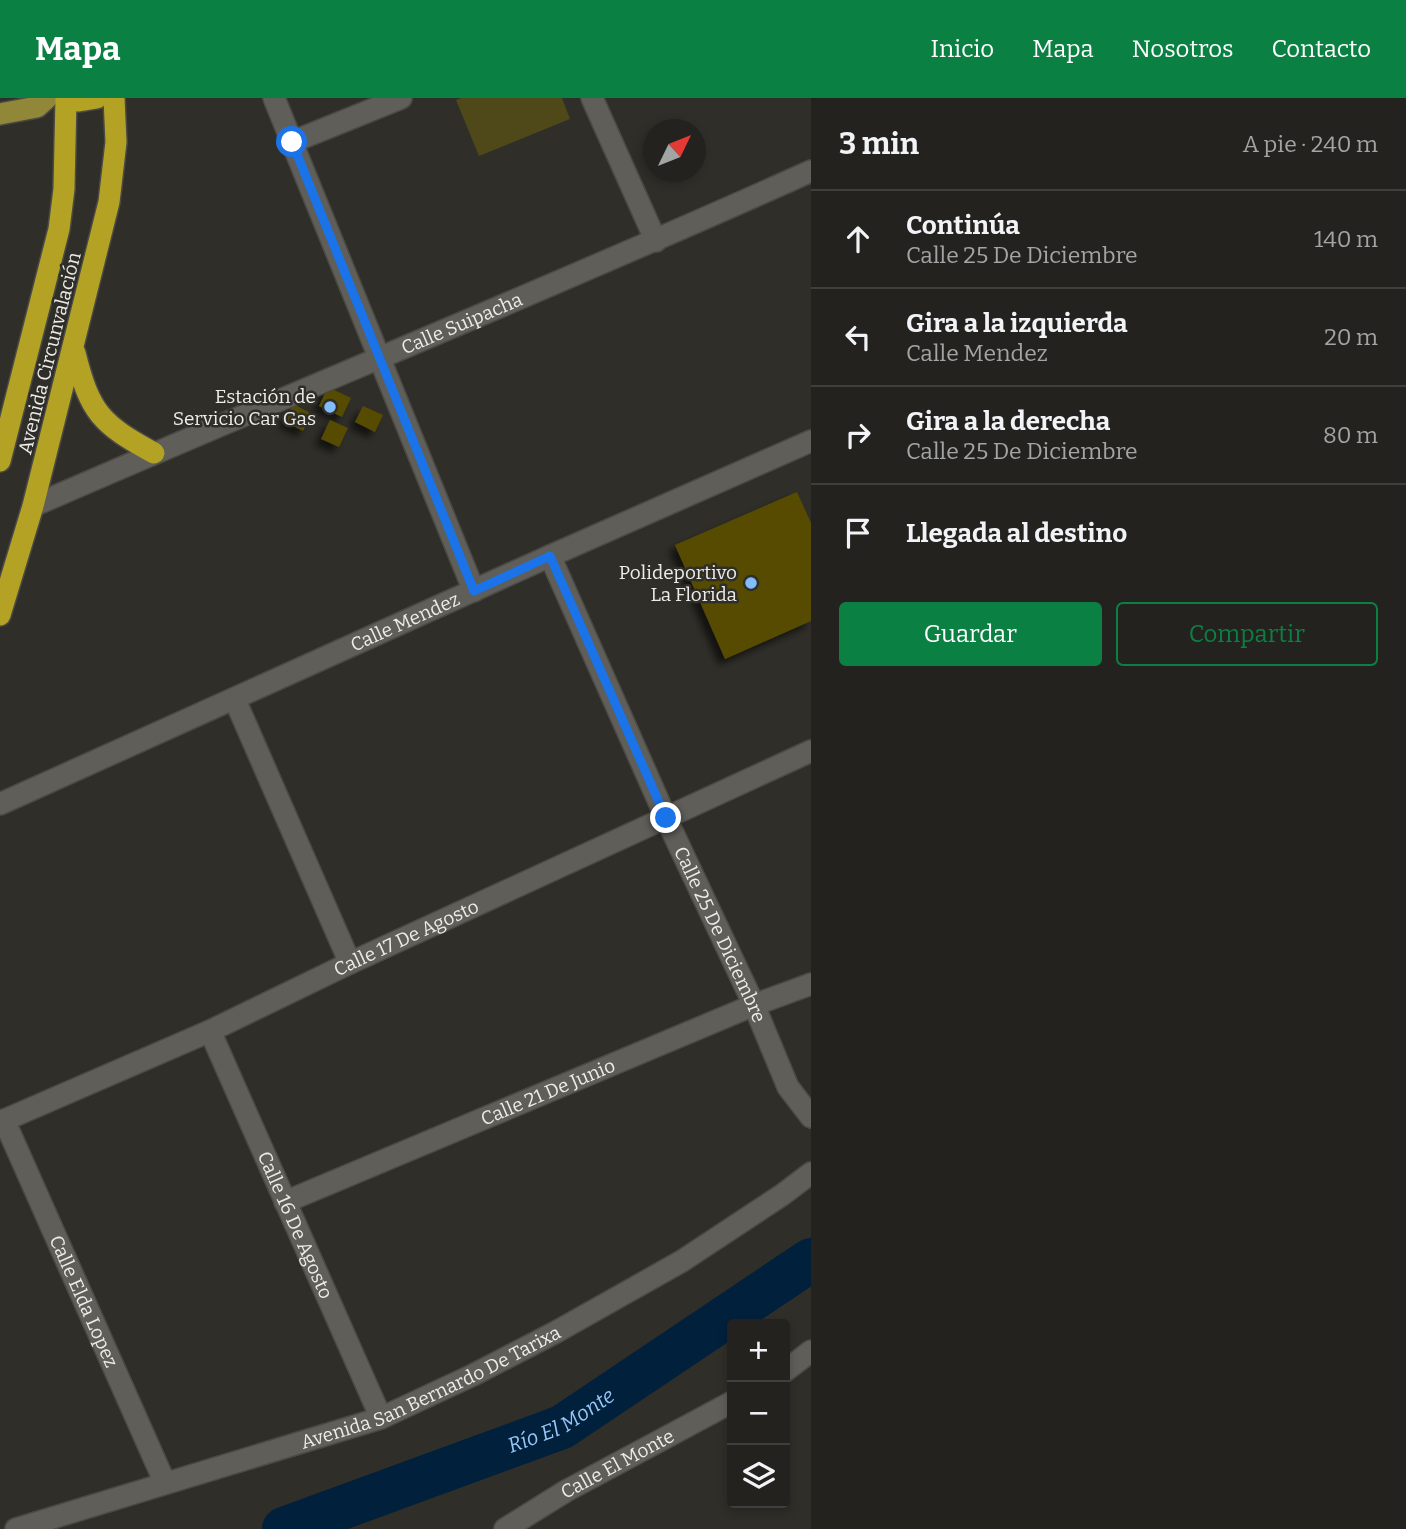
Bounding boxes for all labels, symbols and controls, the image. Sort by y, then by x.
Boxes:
text: Mapa [35,29,120,69]
text: Inicio [930,35,994,63]
text: Mapa [1032,35,1094,63]
text: Nosotros [1132,35,1233,63]
text: Contacto [1271,35,1371,63]
north arrow [643,119,706,182]
route start [276,126,307,157]
text: 3 min [839,126,919,162]
text: A pie · 240 m [1243,130,1378,158]
text: Continúa [906,210,1020,241]
icon: ahead [839,220,877,258]
text: 140 m [1314,225,1378,253]
text: Calle 25 De Diciembre [906,241,1138,269]
street label: Avenida Circunvalación [13,250,86,456]
street label: Calle Suipacha [398,287,526,359]
text: Gira a la izquierda [906,308,1128,339]
icon: left [839,318,877,356]
text: 20 m [1324,323,1378,351]
text: Calle Mendez [906,339,1048,367]
place label: Estación de Servicio Car Gas [173,385,316,430]
marker: Estación de Servicio Car Gas [322,399,338,415]
text: Gira a la derecha [906,406,1110,437]
icon: right [839,416,877,454]
text: 80 m [1323,421,1378,449]
text: Calle 25 De Diciembre [906,437,1138,465]
icon: arrive [839,514,877,552]
text: Llegada al destino [906,518,1127,549]
place label: Polideportivo La Florida [619,561,738,606]
marker: Polideportivo La Florida [743,575,759,591]
street label: Calle Mendez [347,587,463,657]
button: Guardar [839,602,1102,666]
button: Compartir [1116,602,1378,666]
route end [650,802,681,833]
street label: Calle 25 De Diciembre [669,843,771,1026]
street label: Calle 17 De Agosto [330,894,482,981]
street label: Calle 21 De Junio [477,1054,619,1130]
street label: Calle 16 De Agosto [253,1148,338,1302]
street label: Calle Elda Lopez [45,1232,123,1371]
map controls [727,1319,790,1508]
button: + [727,1319,790,1382]
street label: Avenida San Bernardo De Tarixa [298,1320,565,1454]
water label: Río El Monte [504,1382,620,1459]
button: − [727,1382,790,1445]
street label: Calle El Monte [557,1424,678,1504]
button: layers [727,1445,790,1508]

